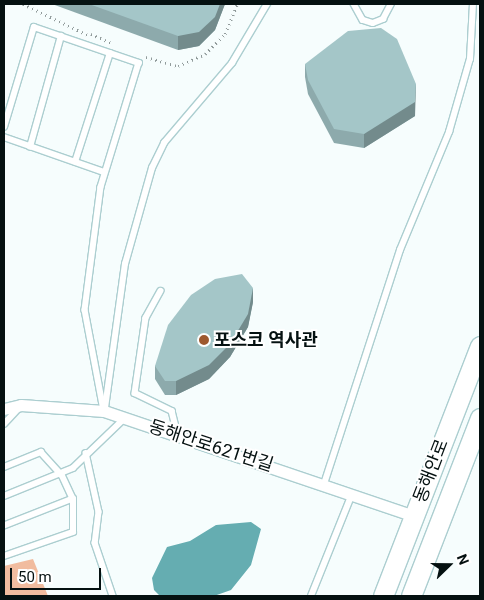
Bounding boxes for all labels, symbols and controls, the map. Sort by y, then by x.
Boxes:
place label: 포스코 역사관 [214,329,318,351]
marker: 포스코 역사관 [198,334,210,346]
street label: 동해안로621번길 [146,416,276,476]
street label: 동해안로 [409,436,453,506]
north arrow [424,540,474,590]
text: N [454,552,472,567]
scale bar [12,558,104,590]
text: 50 m [18,568,52,586]

